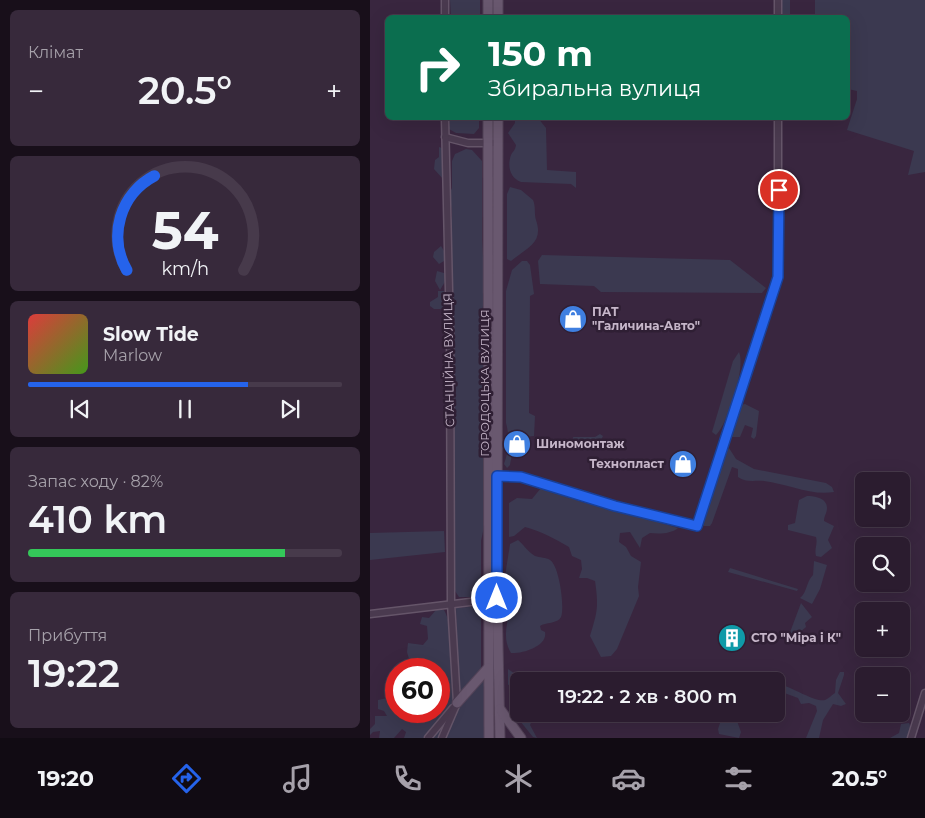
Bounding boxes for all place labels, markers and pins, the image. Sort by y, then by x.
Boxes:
pin [758,169,800,211]
shop icon: ПАТ "Галичина-Авто" [558,304,588,334]
place label: ПАТ "Галичина-Авто" [592,304,700,333]
shop icon: Шиномонтаж [502,429,532,459]
place label: Шиномонтаж [536,436,624,451]
shop icon: Технопласт [668,449,698,479]
place label: Технопласт [589,456,665,471]
building icon: СТО "Міра і К" [717,623,747,653]
place label: СТО "Міра і К" [751,630,841,645]

